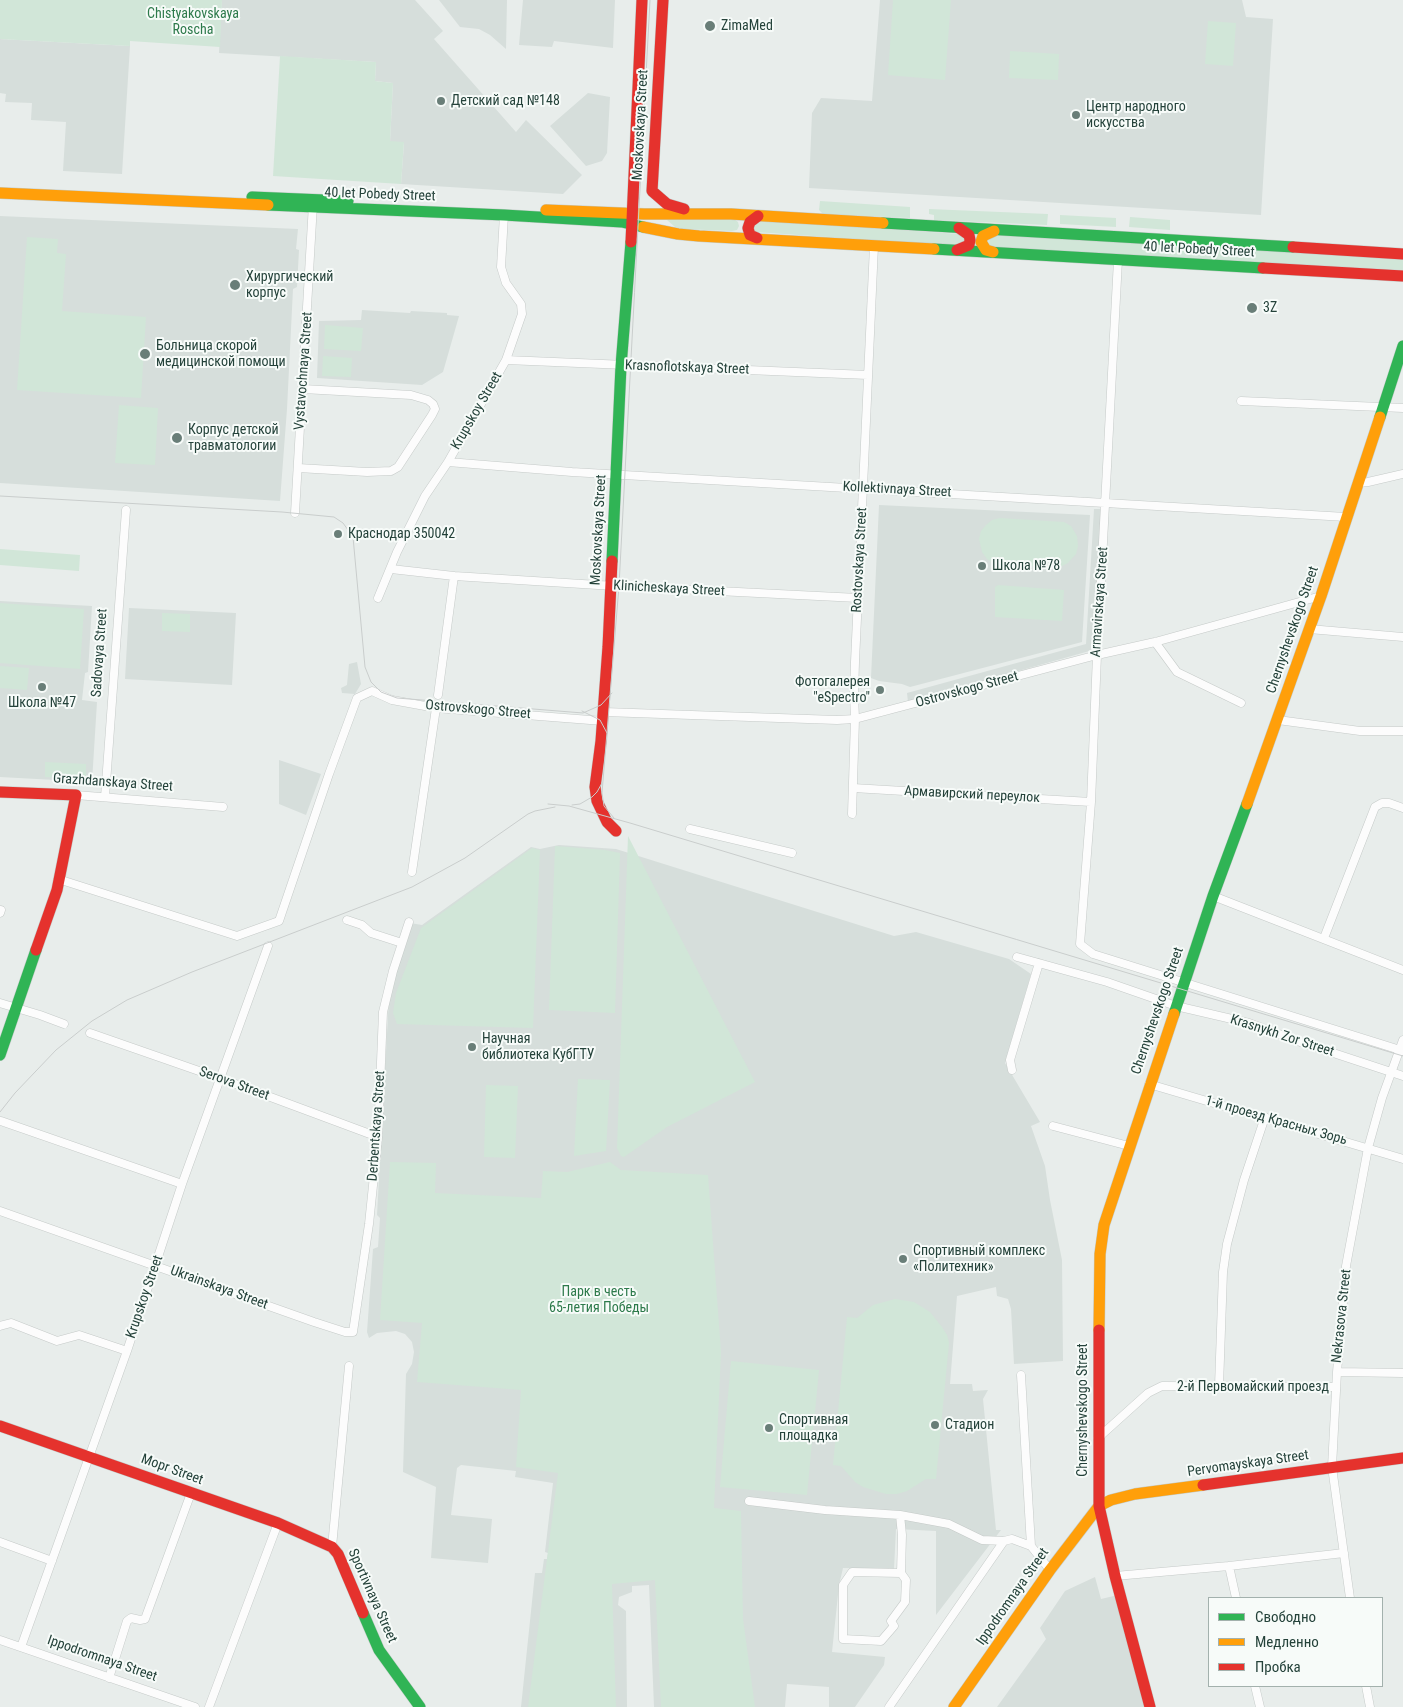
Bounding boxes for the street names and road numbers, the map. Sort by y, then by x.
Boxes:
street label: Moskovskaya Street [630,69,652,181]
street label: 40 let Pobedy Street [324,185,436,205]
street label: 40 let Pobedy Street [1143,239,1255,261]
street label: Vystavochnaya Street [291,311,317,431]
street label: Krasnoflotskaya Street [624,357,750,379]
street label: Krupskoy Street [448,369,506,453]
street label: Moskovskaya Street [588,474,610,586]
street label: Kollektivnaya Street [842,479,952,501]
street label: Rostovskaya Street [849,507,871,613]
street label: Armavirskaya Street [1088,546,1112,658]
street label: Chernyshevskogo Street [1263,564,1323,696]
street label: Klinicheskaya Street [613,578,725,600]
street label: Sadovaya Street [89,608,111,698]
street label: Ostrovskogo Street [914,668,1020,712]
street label: Ostrovskogo Street [425,697,531,723]
street label: Grazhdanskaya Street [53,770,173,796]
street label: Армавирский переулок [904,783,1040,807]
street label: Chernyshevskogo Street [1128,945,1188,1077]
street label: Krasnykh Zor Street [1228,1011,1336,1061]
street label: Serova Street [197,1064,271,1104]
street label: Derbentskaya Street [365,1070,389,1182]
street label: 1-й проезд Красных Зорь [1203,1093,1349,1149]
street label: Krupskoy Street [123,1253,167,1341]
street label: Ukrainskaya Street [168,1263,270,1313]
street label: Nekrasova Street [1329,1268,1355,1364]
street label: Chernyshevskogo Street [1075,1343,1091,1477]
street label: 2-й Первомайский проезд [1177,1379,1329,1395]
street label: Pervomayskaya Street [1186,1447,1310,1481]
street label: Mopr Street [139,1451,205,1489]
street label: Ippodromnaya Street [973,1545,1053,1649]
street label: Sportivnaya Street [344,1546,400,1646]
street label: Ippodromnaya Street [45,1632,159,1686]

